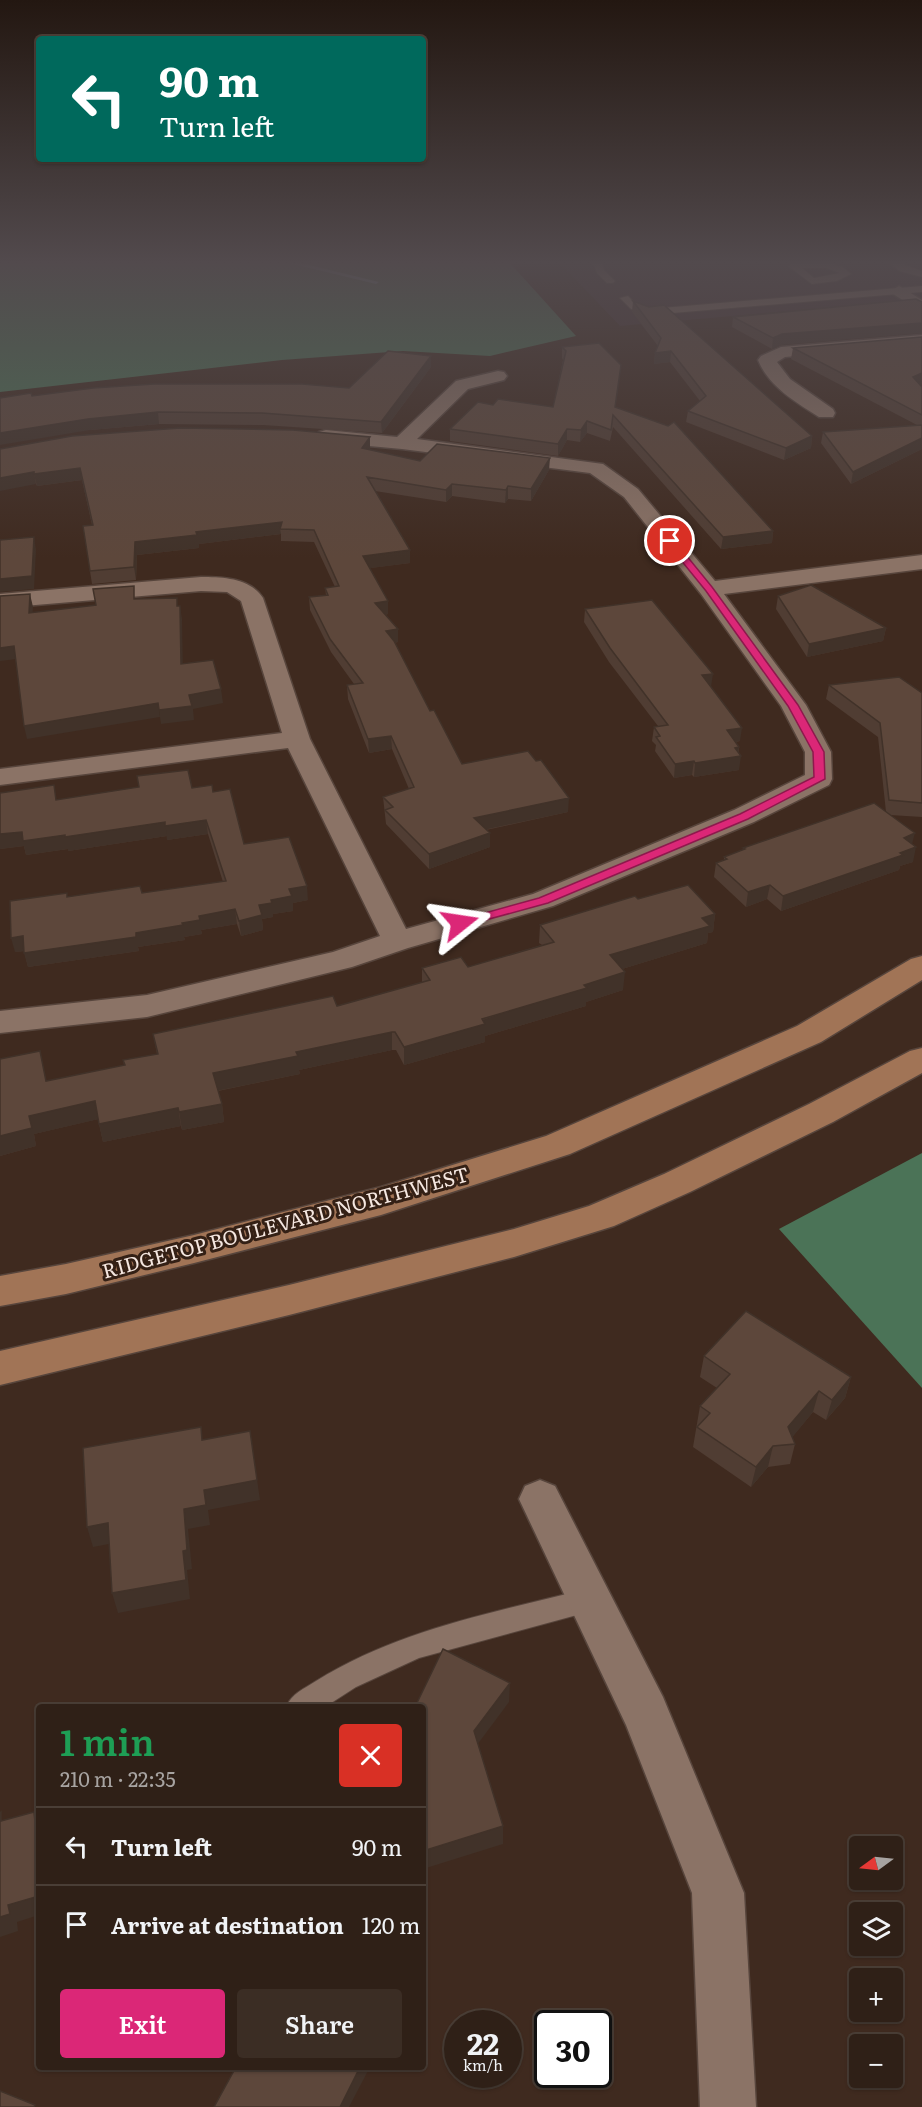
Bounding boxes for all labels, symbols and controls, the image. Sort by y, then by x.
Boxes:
text: 90 m [159,48,259,110]
icon: left [60,60,138,138]
text: Turn left [159,105,274,145]
pin [644,515,695,566]
icon: arrive [653,524,686,557]
position arrow [428,891,492,955]
street label: RIDGETOP BOULEVARD NORTHWEST [98,1158,472,1284]
text: 1 min [60,1714,155,1767]
button: close [339,1724,402,1787]
text: 210 m · 22:35 [60,1763,176,1793]
icon: left [60,1830,93,1863]
text: Turn left [111,1830,212,1863]
text: 90 m [352,1830,402,1863]
north arrow [849,1836,903,1890]
map controls [849,1836,903,2088]
button: layers [849,1902,903,1956]
icon: arrive [60,1908,93,1941]
text: Arrive at destination [111,1908,344,1941]
text: 120 m [362,1908,420,1941]
button: + [849,1968,903,2022]
button: Exit [60,1989,225,2058]
button: Share [237,1989,402,2058]
speed limit sign: 30 [534,2010,612,2088]
text: 22 [467,2020,499,2064]
button: − [849,2034,903,2088]
text: km/h [463,2053,503,2076]

